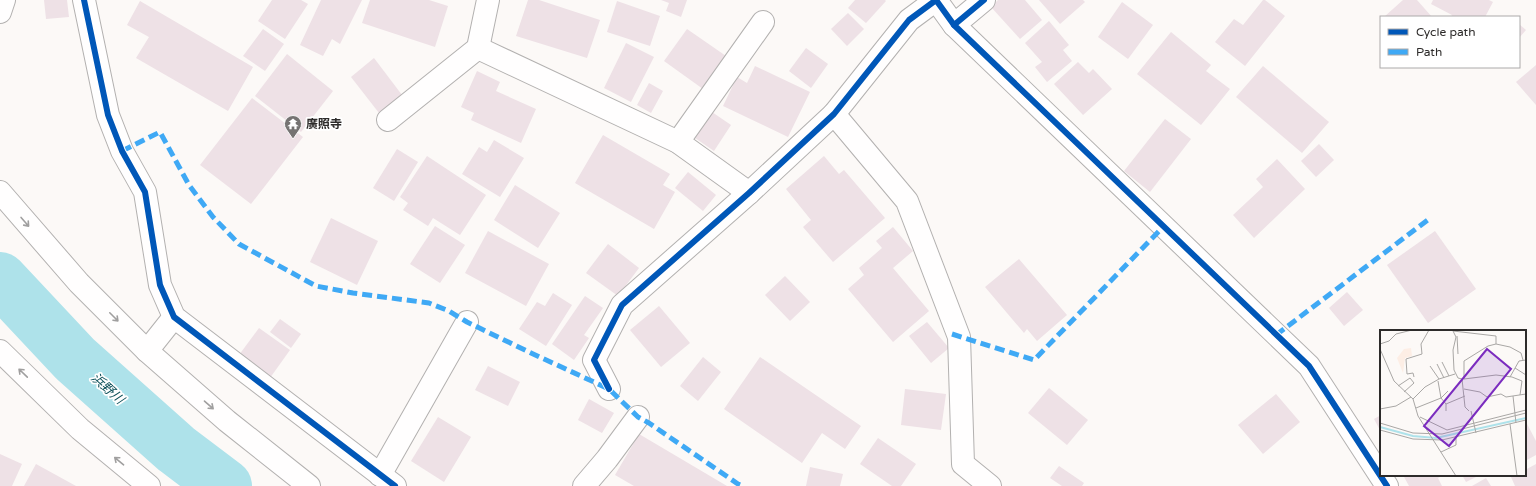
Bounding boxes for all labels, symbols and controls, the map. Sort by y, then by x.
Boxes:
legend [1380,16,1520,68]
text: Cycle path [1416,25,1475,39]
text: Path [1416,45,1442,59]
temple icon: 廣照寺 [283,114,303,139]
place label: 廣照寺 [306,117,342,131]
one-way arrow [21,217,30,227]
one-way arrow [109,312,119,322]
inset map [1380,330,1526,476]
one-way arrow [18,369,28,378]
water label: 浜野川 [87,370,129,409]
one-way arrow [204,401,215,410]
one-way arrow [114,457,124,466]

